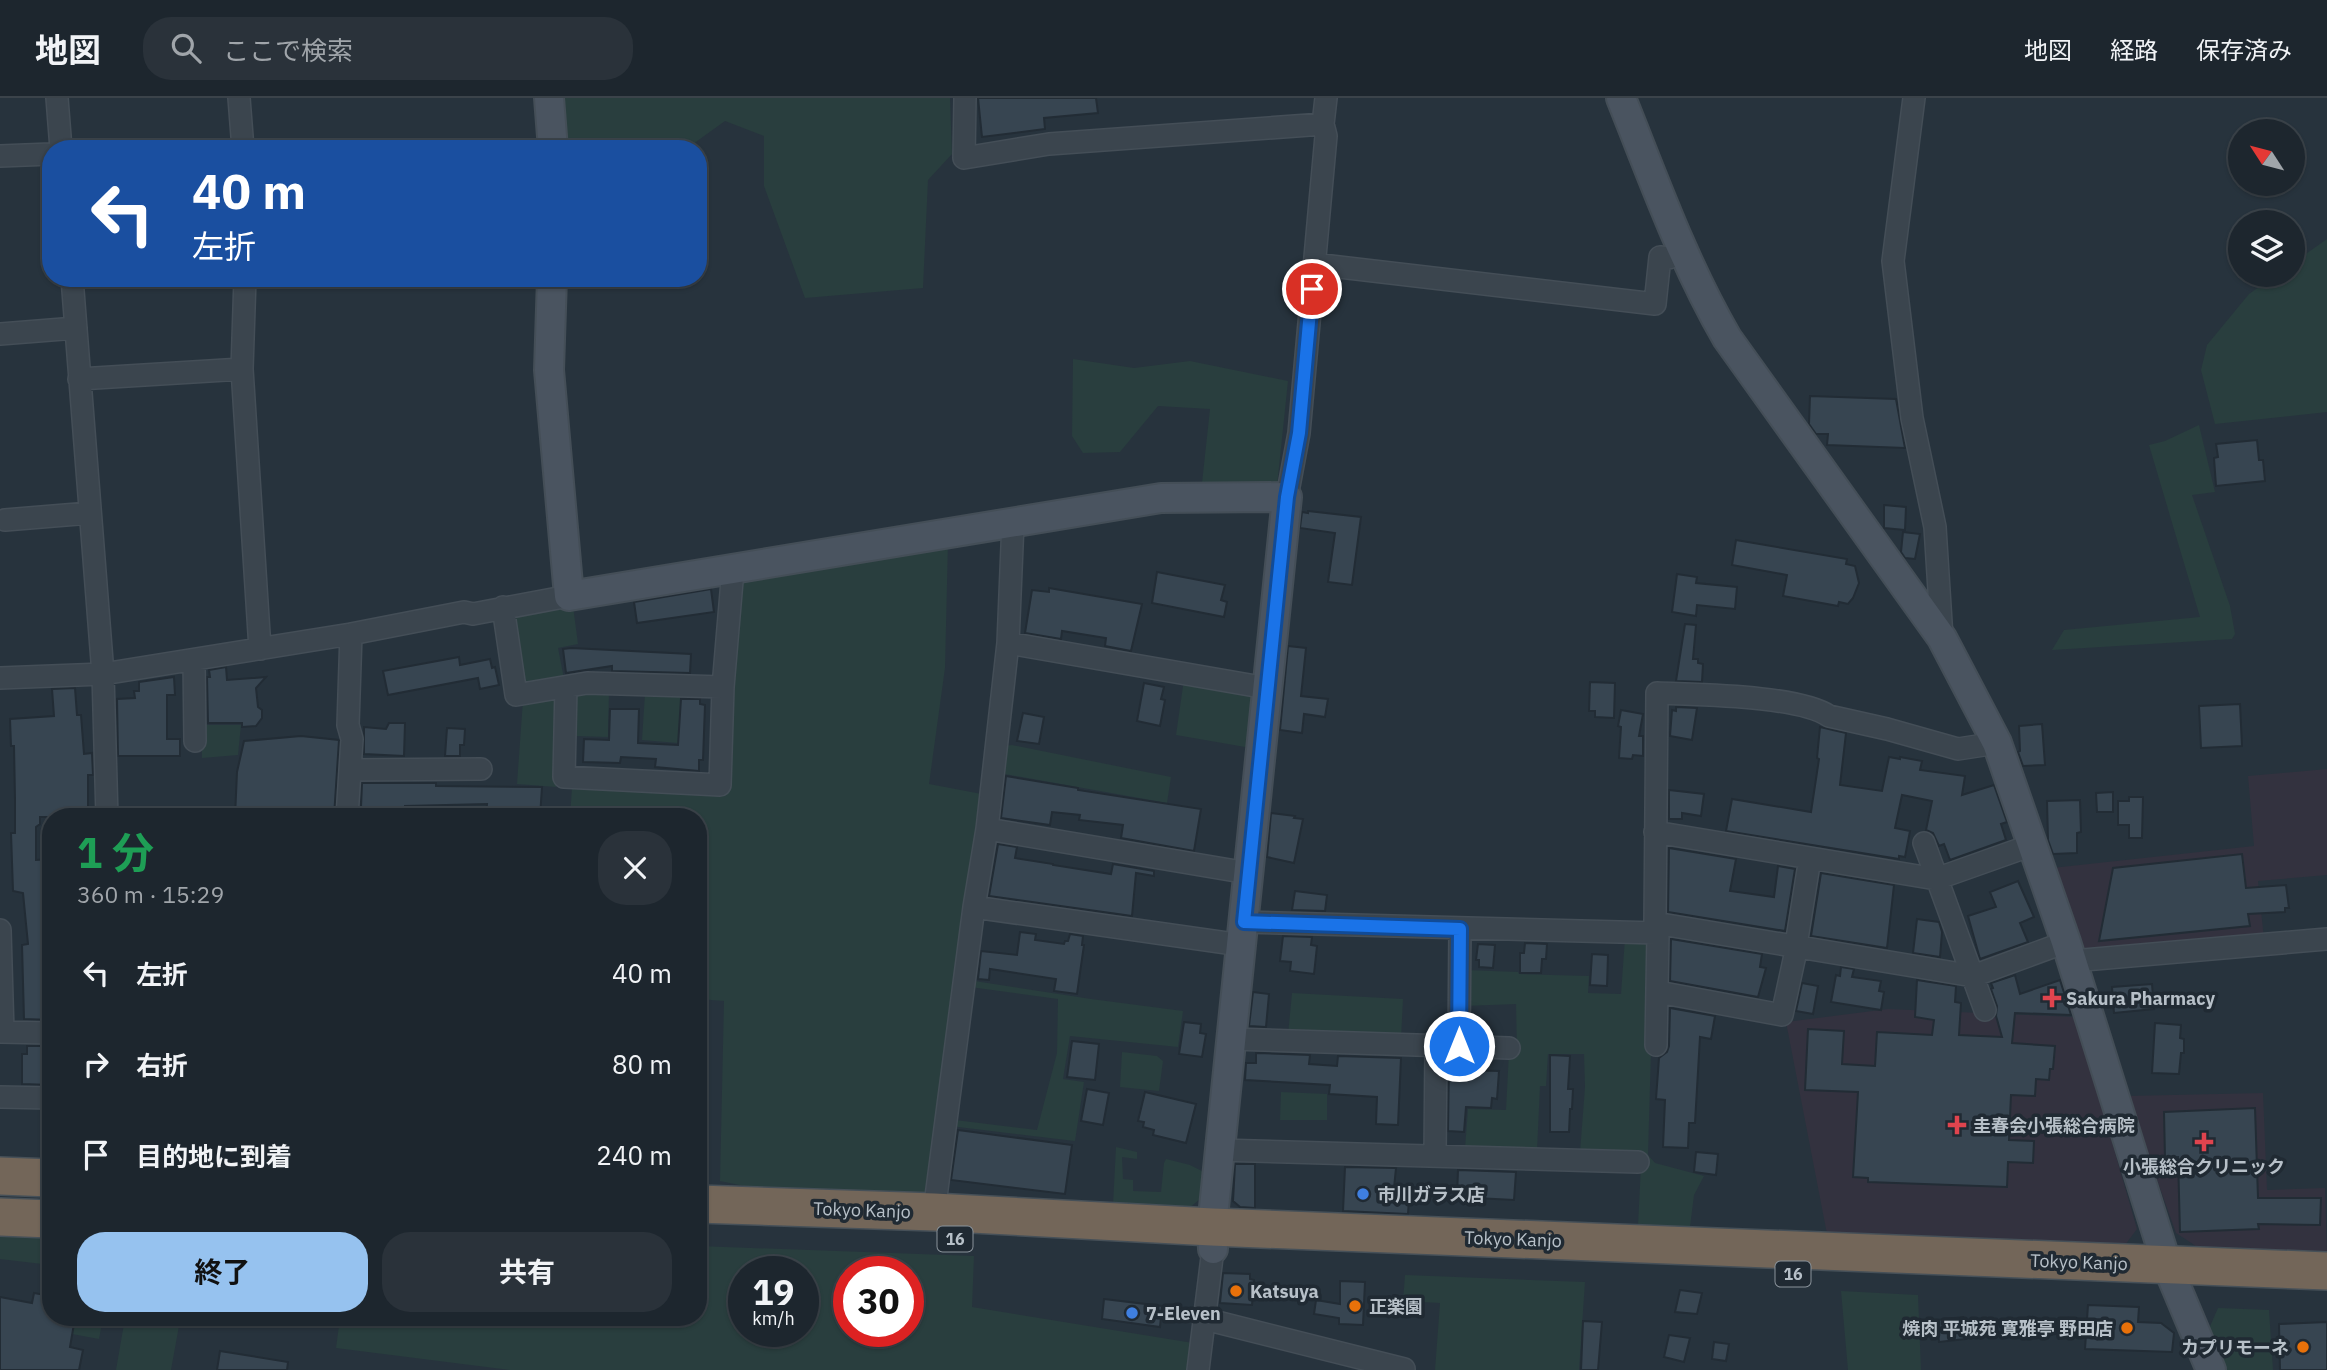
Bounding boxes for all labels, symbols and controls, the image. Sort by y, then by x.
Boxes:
search box [143,17,633,80]
text: 地図 [35,28,101,71]
icon: search [167,29,205,67]
text: ここで検索 [223,33,353,67]
text: 地図 [2024,34,2072,66]
text: 経路 [2110,34,2158,66]
text: 保存済み [2196,34,2292,66]
north arrow [2228,119,2305,196]
map controls [2228,119,2305,287]
text: 40 m [192,159,306,222]
icon: left [77,168,168,259]
button: layers [2228,210,2305,287]
text: 左折 [192,225,256,267]
pin [1282,259,1342,319]
icon: arrive [1293,270,1331,308]
text: 1 分 [77,825,154,880]
button: close [598,831,672,905]
text: 360 m · 15:29 [77,879,224,909]
icon: left [77,954,115,992]
text: 40 m [612,956,672,990]
text: 左折 [136,957,188,991]
place label: Sakura Pharmacy [2066,987,2216,1010]
marker: Sakura Pharmacy [2044,990,2060,1006]
position arrow [1422,1009,1496,1083]
icon: right [77,1045,115,1083]
text: 80 m [612,1047,672,1081]
text: 右折 [136,1048,188,1082]
place label: 圭春会小張総合病院 [1973,1114,2135,1137]
marker: 圭春会小張総合病院 [1947,1115,1967,1135]
marker: 小張総合クリニック [2194,1132,2214,1152]
icon: arrive [77,1136,115,1174]
text: 240 m [596,1138,672,1172]
text: 目的地に到着 [136,1139,292,1173]
place label: 小張総合クリニック [2123,1155,2285,1178]
place label: 市川ガラス店 [1377,1183,1485,1206]
marker: 市川ガラス店 [1355,1186,1371,1202]
street label: Tokyo Kanjo [813,1197,911,1223]
road number: 16 [937,1226,972,1252]
street label: Tokyo Kanjo [1464,1226,1562,1252]
button: 終了 [77,1232,368,1312]
button: 共有 [382,1232,672,1312]
street label: Tokyo Kanjo [2030,1249,2128,1275]
speed limit sign: 30 [833,1256,924,1347]
road number: 16 [1776,1262,1811,1286]
text: 19 [752,1269,795,1315]
place label: Katsuya [1250,1280,1319,1303]
marker: Katsuya [1228,1283,1244,1299]
place label: 正楽園 [1369,1295,1423,1318]
marker: 正楽園 [1347,1298,1363,1314]
place label: 7-Eleven [1146,1302,1221,1325]
marker: 7-Eleven [1124,1305,1140,1321]
text: km/h [752,1307,795,1330]
place label: 焼肉 平城苑 寛雅亭 野田店 [1902,1317,2113,1340]
marker: 焼肉 平城苑 寛雅亭 野田店 [2119,1320,2135,1336]
place label: カプリモーネ [2181,1336,2289,1359]
marker: カプリモーネ [2295,1339,2311,1355]

